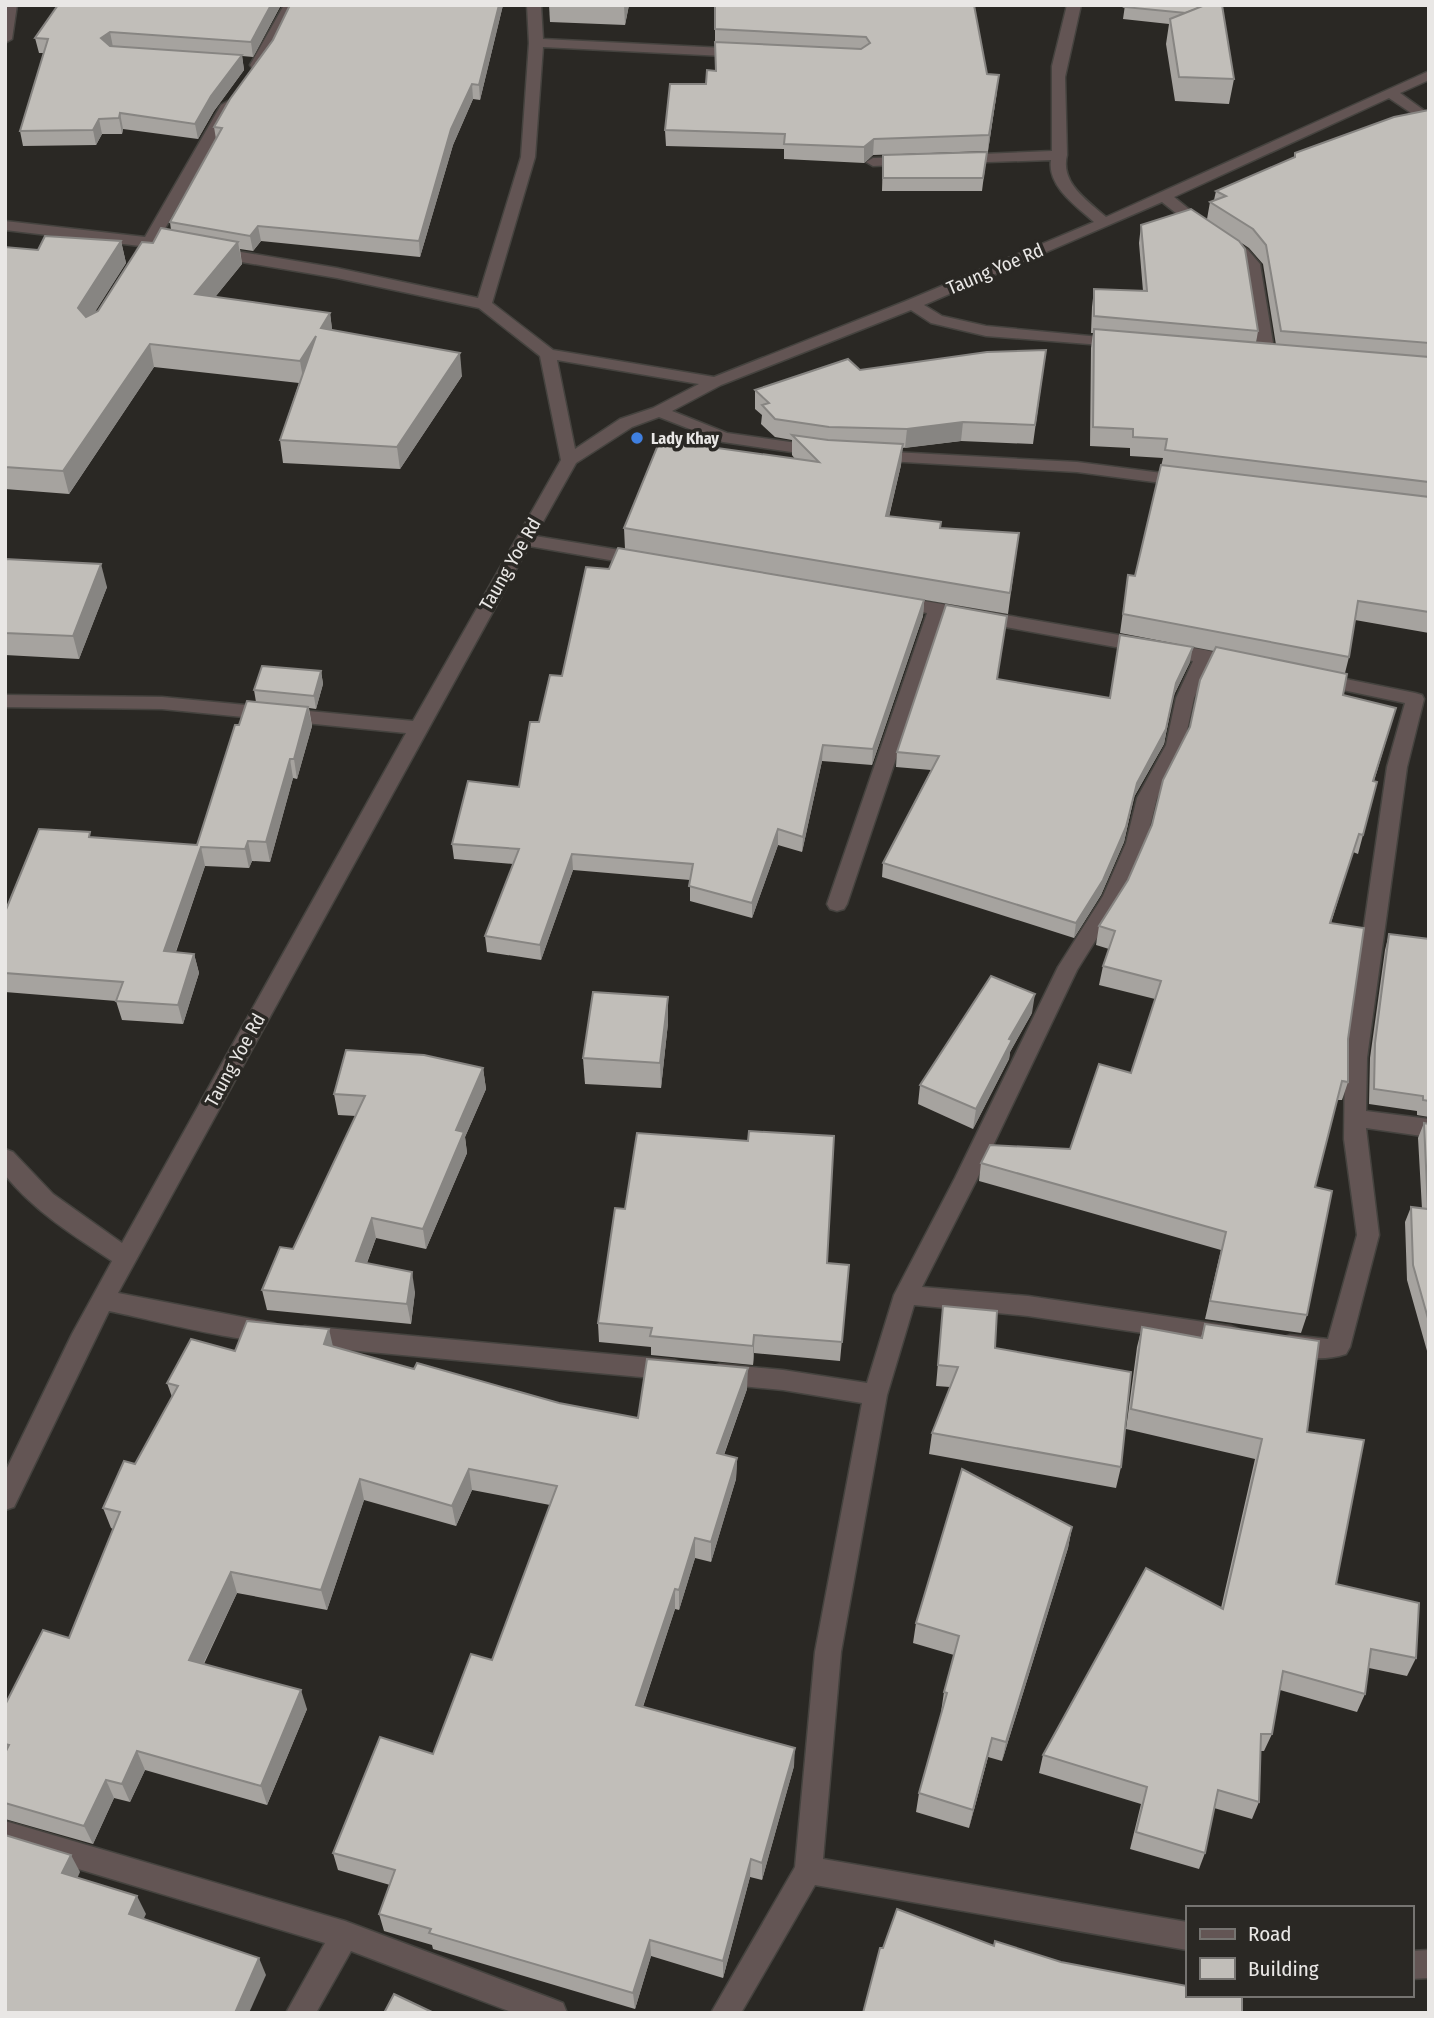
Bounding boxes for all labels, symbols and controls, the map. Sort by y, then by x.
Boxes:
street label: Taung Yoe Rd [943,238,1047,300]
place label: Lady Khay [651,429,719,448]
marker: Lady Khay [629,430,645,446]
street label: Taung Yoe Rd [474,514,546,614]
street label: Taung Yoe Rd [200,1009,270,1111]
legend [1186,1906,1413,1997]
text: Road [1248,1921,1292,1947]
text: Building [1248,1956,1319,1982]

